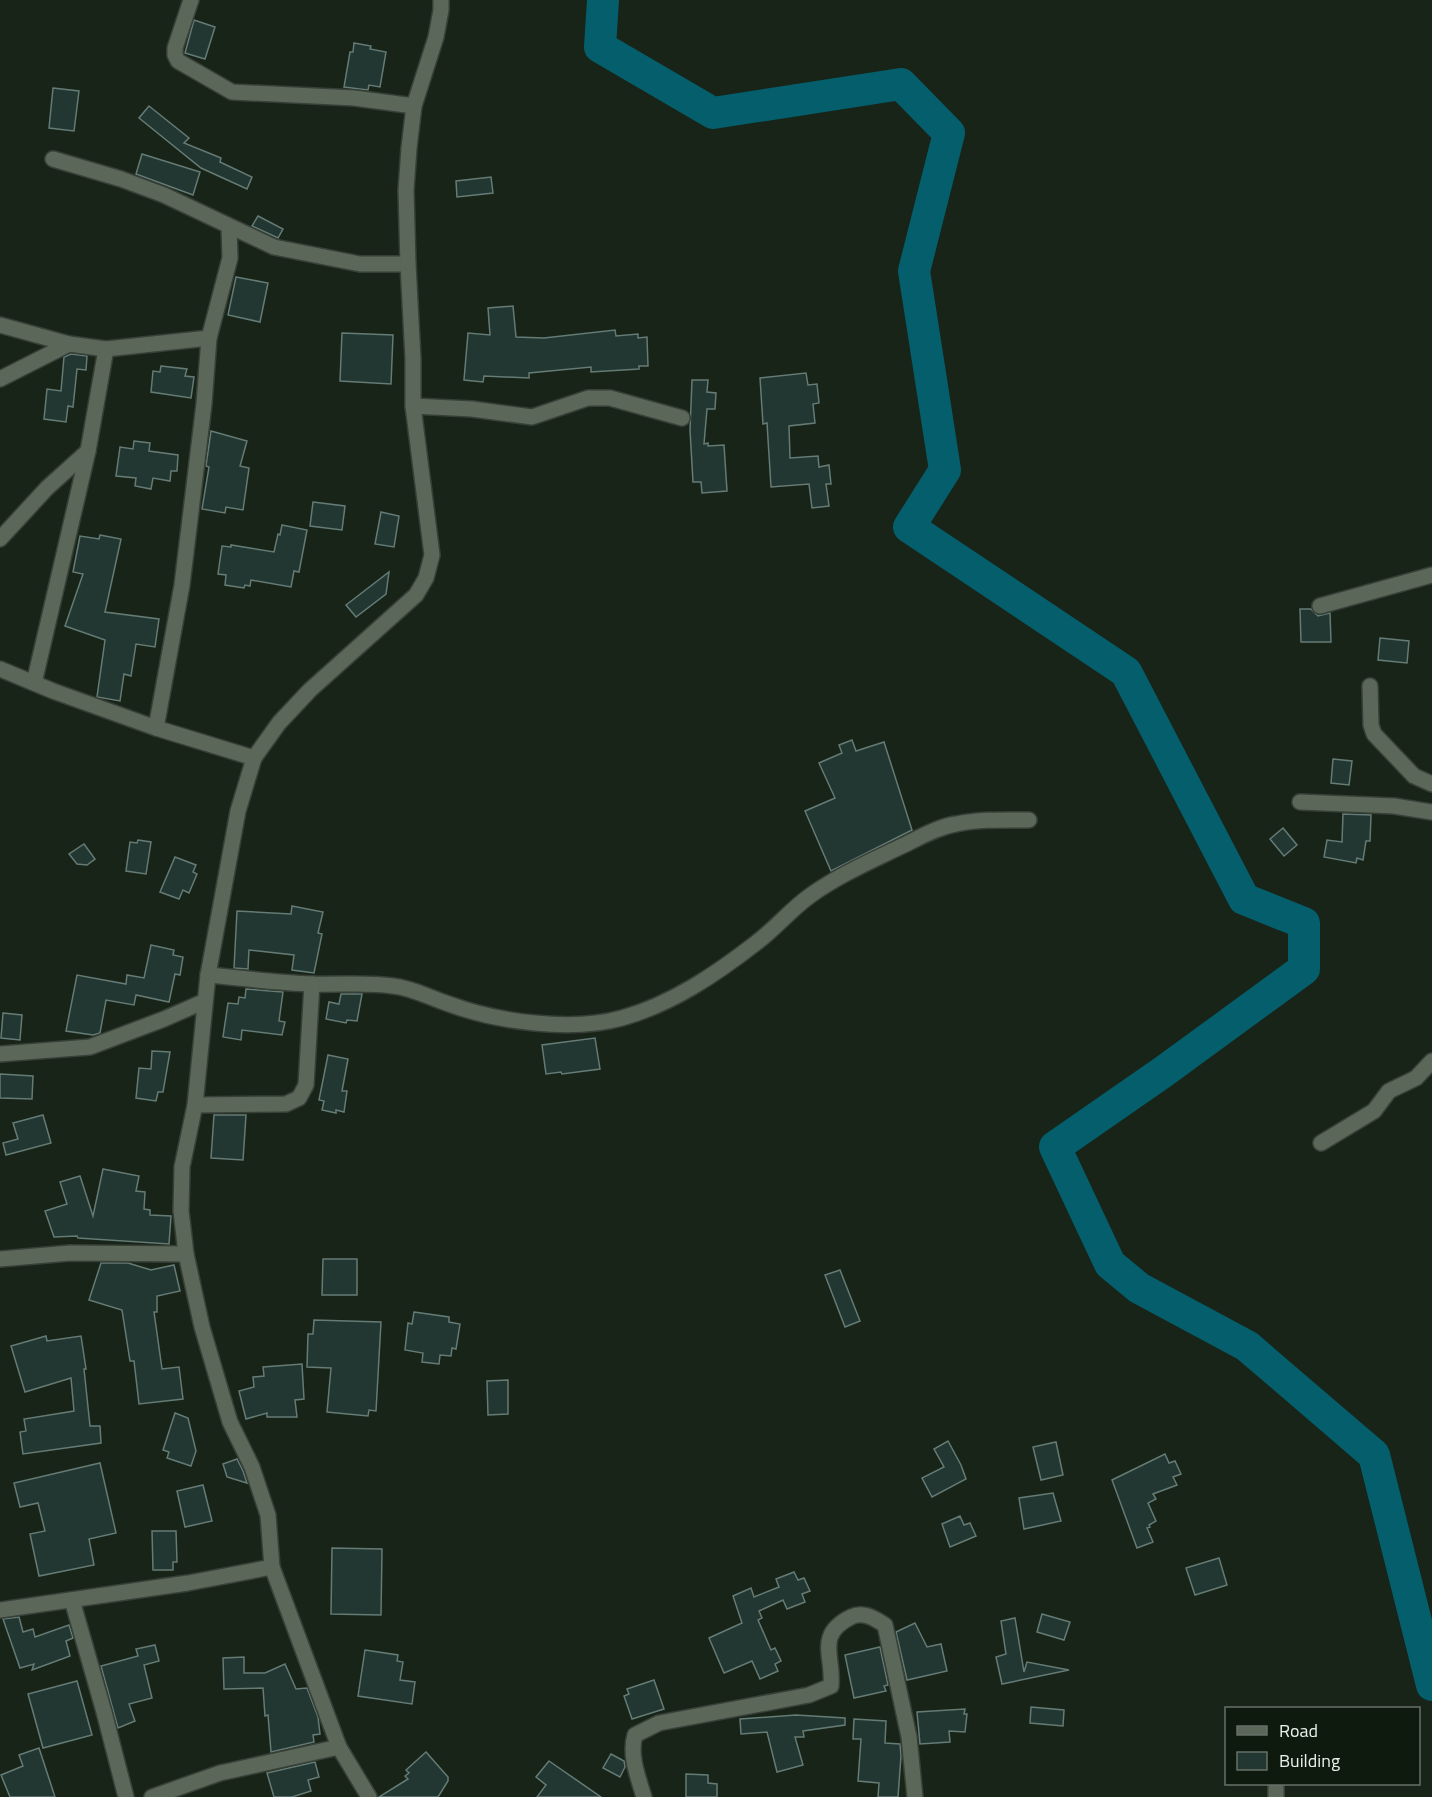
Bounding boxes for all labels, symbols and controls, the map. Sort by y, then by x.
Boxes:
legend [1225,1707,1420,1785]
text: Road [1279,1717,1318,1744]
text: Building [1279,1747,1340,1774]

